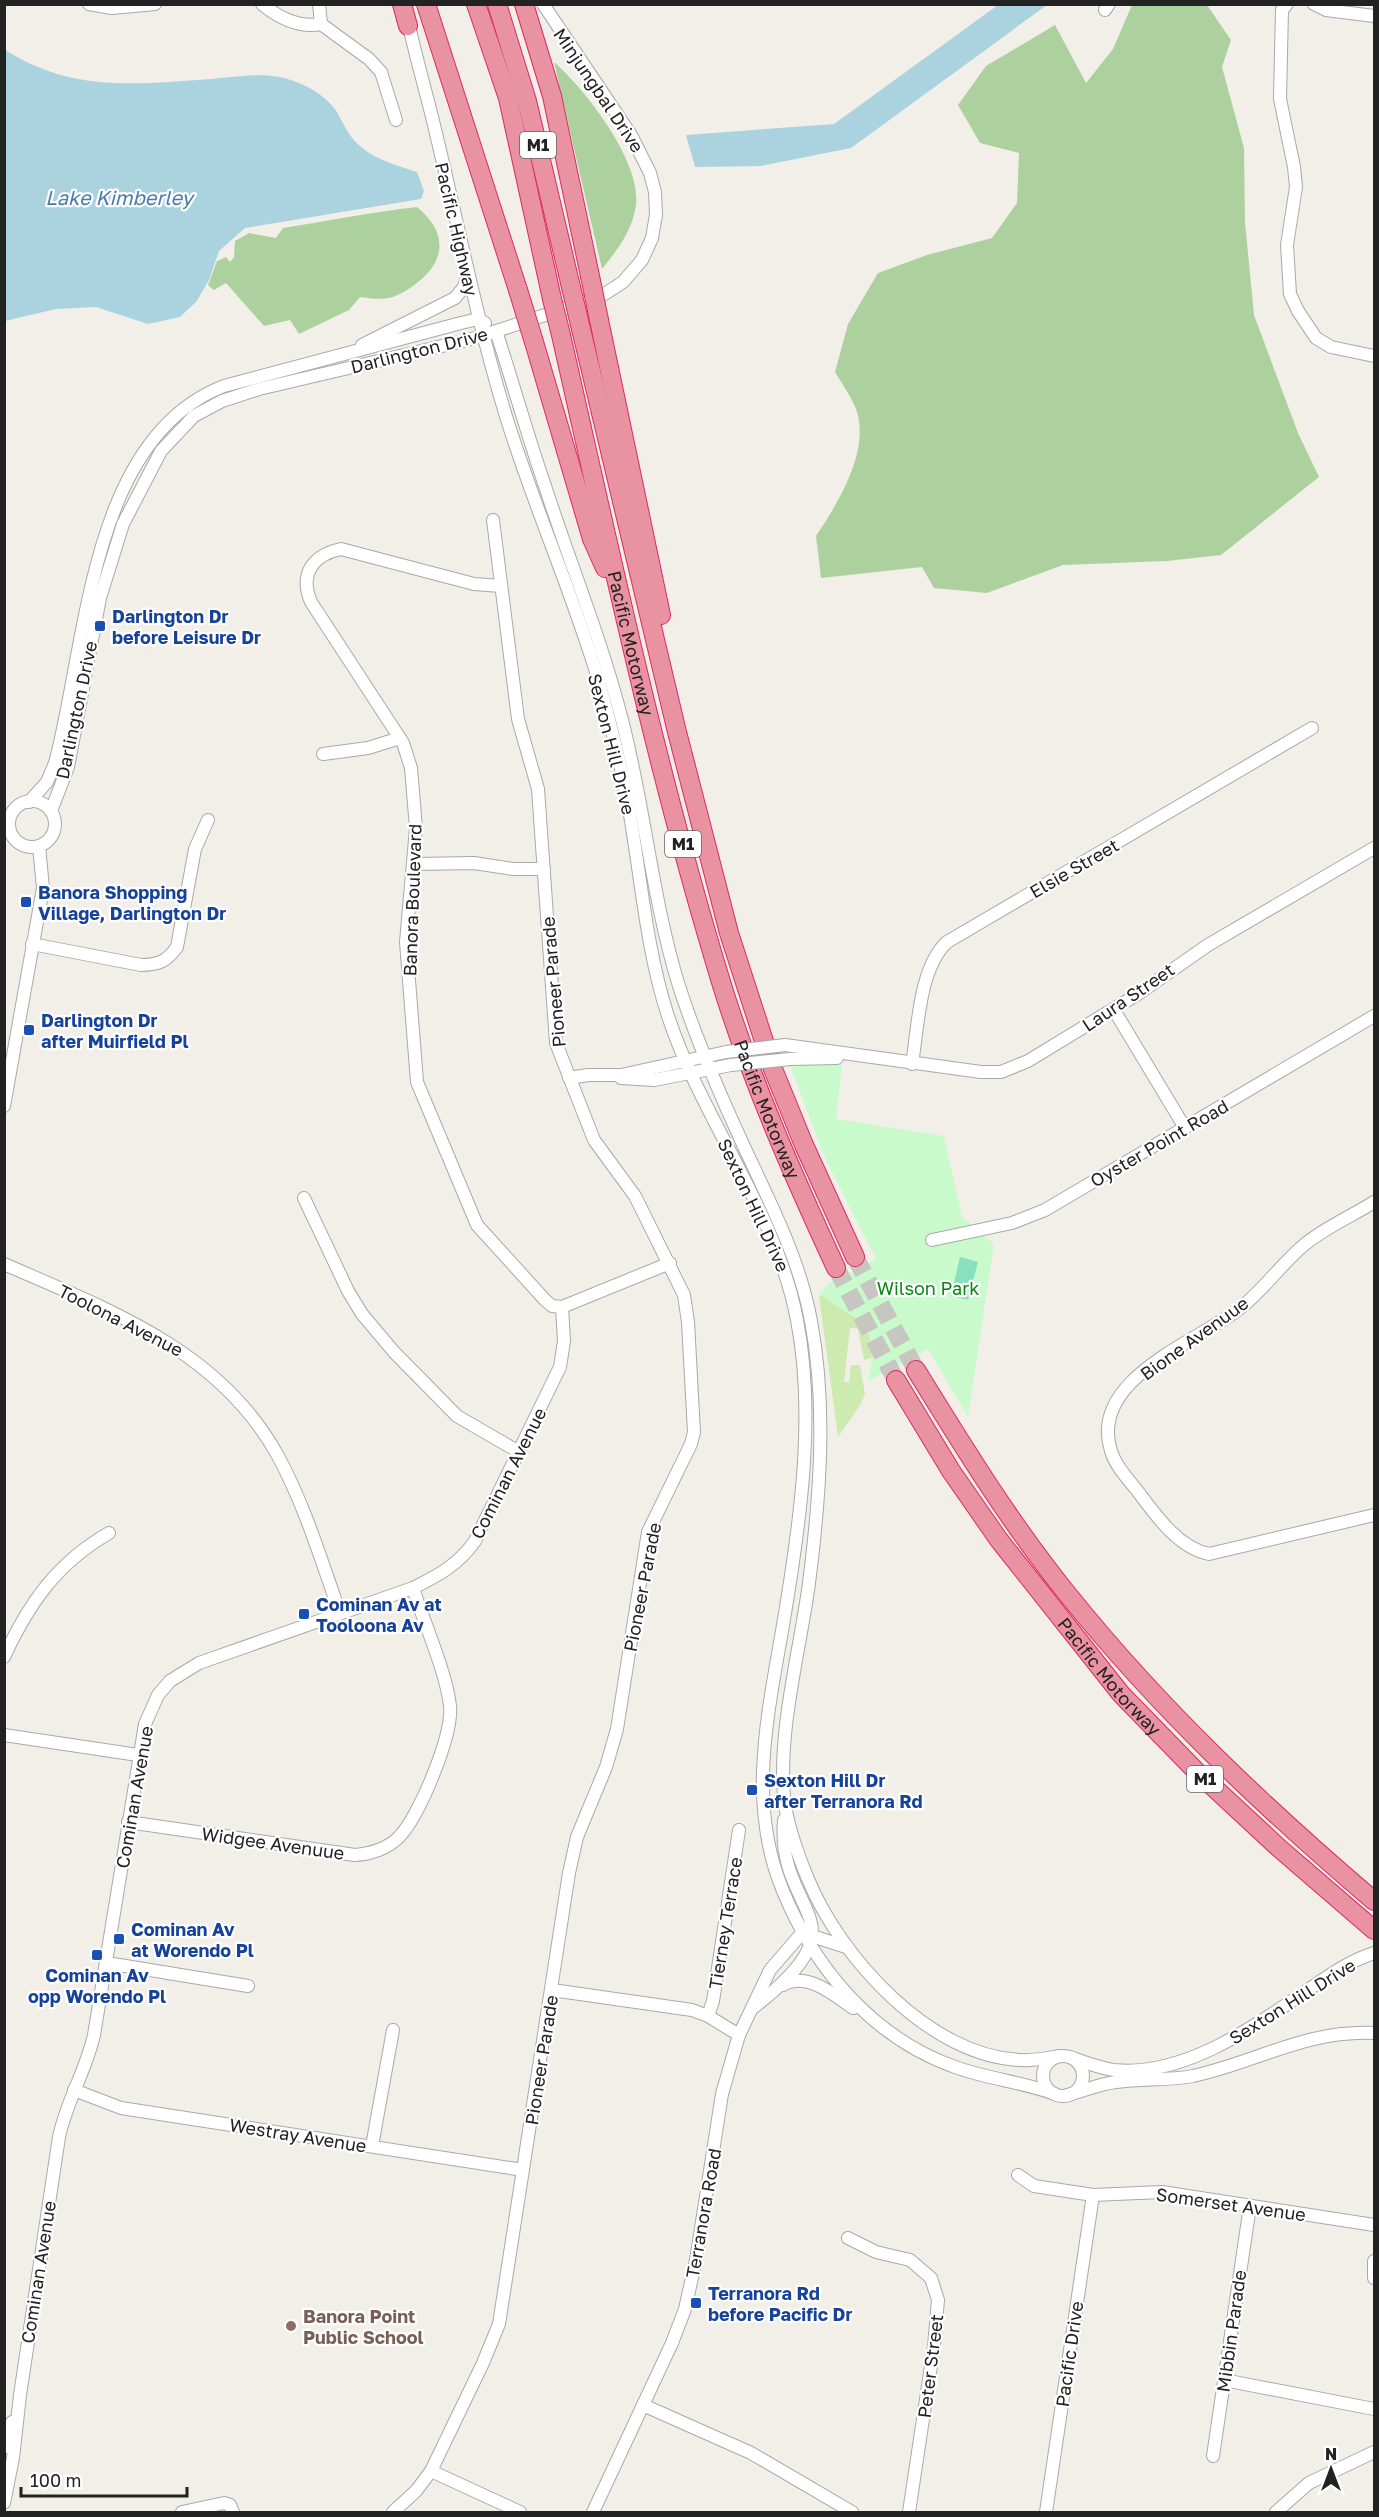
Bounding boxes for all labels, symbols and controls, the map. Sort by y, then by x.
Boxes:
street label: Minjungbal Drive [549,24,649,156]
road number: M1 [520,132,556,158]
street label: Pacific Highway [431,160,483,298]
water label: Lake Kimberley [45,185,196,210]
street label: Darlington Drive [348,322,490,378]
street label: Pacific Motorway [604,569,659,718]
place label: Darlington Dr before Leisure Dr [112,605,261,648]
marker: Darlington Dr before Leisure Dr [93,619,107,633]
street label: Darlington Drive [51,639,101,781]
street label: Sexton Hill Drive [584,671,640,817]
street label: Banora Boulevard [398,823,426,977]
road number: M1 [665,831,701,857]
street label: Elsie Street [1025,834,1123,902]
place label: Banora Shopping Village, Darlington Dr [38,881,226,924]
marker: Banora Shopping Village, Darlington Dr [19,895,33,909]
street label: Pioneer Parade [536,916,570,1048]
street label: Laura Street [1078,958,1178,1036]
place label: Darlington Dr after Muirfield Pl [41,1009,188,1052]
marker: Darlington Dr after Muirfield Pl [22,1023,36,1037]
street label: Pacific Motorway [730,1037,805,1182]
street label: Oyster Point Road [1086,1094,1232,1192]
street label: Sexton Hill Drive [713,1135,795,1275]
park label: Wilson Park [877,1277,979,1299]
street label: Toolona Avenue [55,1279,187,1361]
street label: Bione Avenuue [1136,1291,1252,1385]
street label: Cominan Avenue [465,1404,551,1542]
street label: Pioneer Parade [619,1521,665,1653]
place label: Cominan Av at Tooloona Av [316,1593,442,1636]
marker: Cominan Av at Tooloona Av [297,1607,311,1621]
street label: Pacific Motorway [1053,1613,1166,1740]
street label: Cominan Avenue [111,1724,157,1870]
road number: M1 [1187,1766,1223,1792]
place label: Sexton Hill Dr after Terranora Rd [764,1769,923,1812]
marker: Sexton Hill Dr after Terranora Rd [745,1783,759,1797]
street label: Widgee Avenuue [200,1822,346,1864]
street label: Tierney Terrace [704,1855,746,1991]
place label: Cominan Av at Worendo Pl [131,1918,254,1961]
marker: Cominan Av at Worendo Pl [112,1932,126,1946]
marker: Cominan Av opp Worendo Pl [90,1948,104,1962]
street label: Sexton Hill Drive [1225,1953,1359,2049]
place label: Cominan Av opp Worendo Pl [28,1964,166,2007]
street label: Pioneer Parade [520,1993,562,2127]
street label: Westray Avenue [228,2113,368,2157]
street label: Terranora Road [681,2146,725,2280]
street label: Somerset Avenue [1155,2183,1307,2225]
street label: Cominan Avenue [16,2199,60,2345]
street label: Mibbin Parade [1212,2268,1250,2394]
place label: Terranora Rd before Pacific Dr [708,2282,853,2325]
marker: Terranora Rd before Pacific Dr [689,2296,703,2310]
street label: Pacific Drive [1051,2300,1087,2408]
place label: Banora Point Public School [303,2305,424,2348]
street label: Peter Street [913,2313,947,2419]
marker: Banora Point Public School [284,2319,298,2333]
north arrow [1301,2439,1361,2499]
text: N [1325,2444,1337,2464]
scale bar [21,2460,188,2498]
text: 100 m [30,2469,81,2491]

